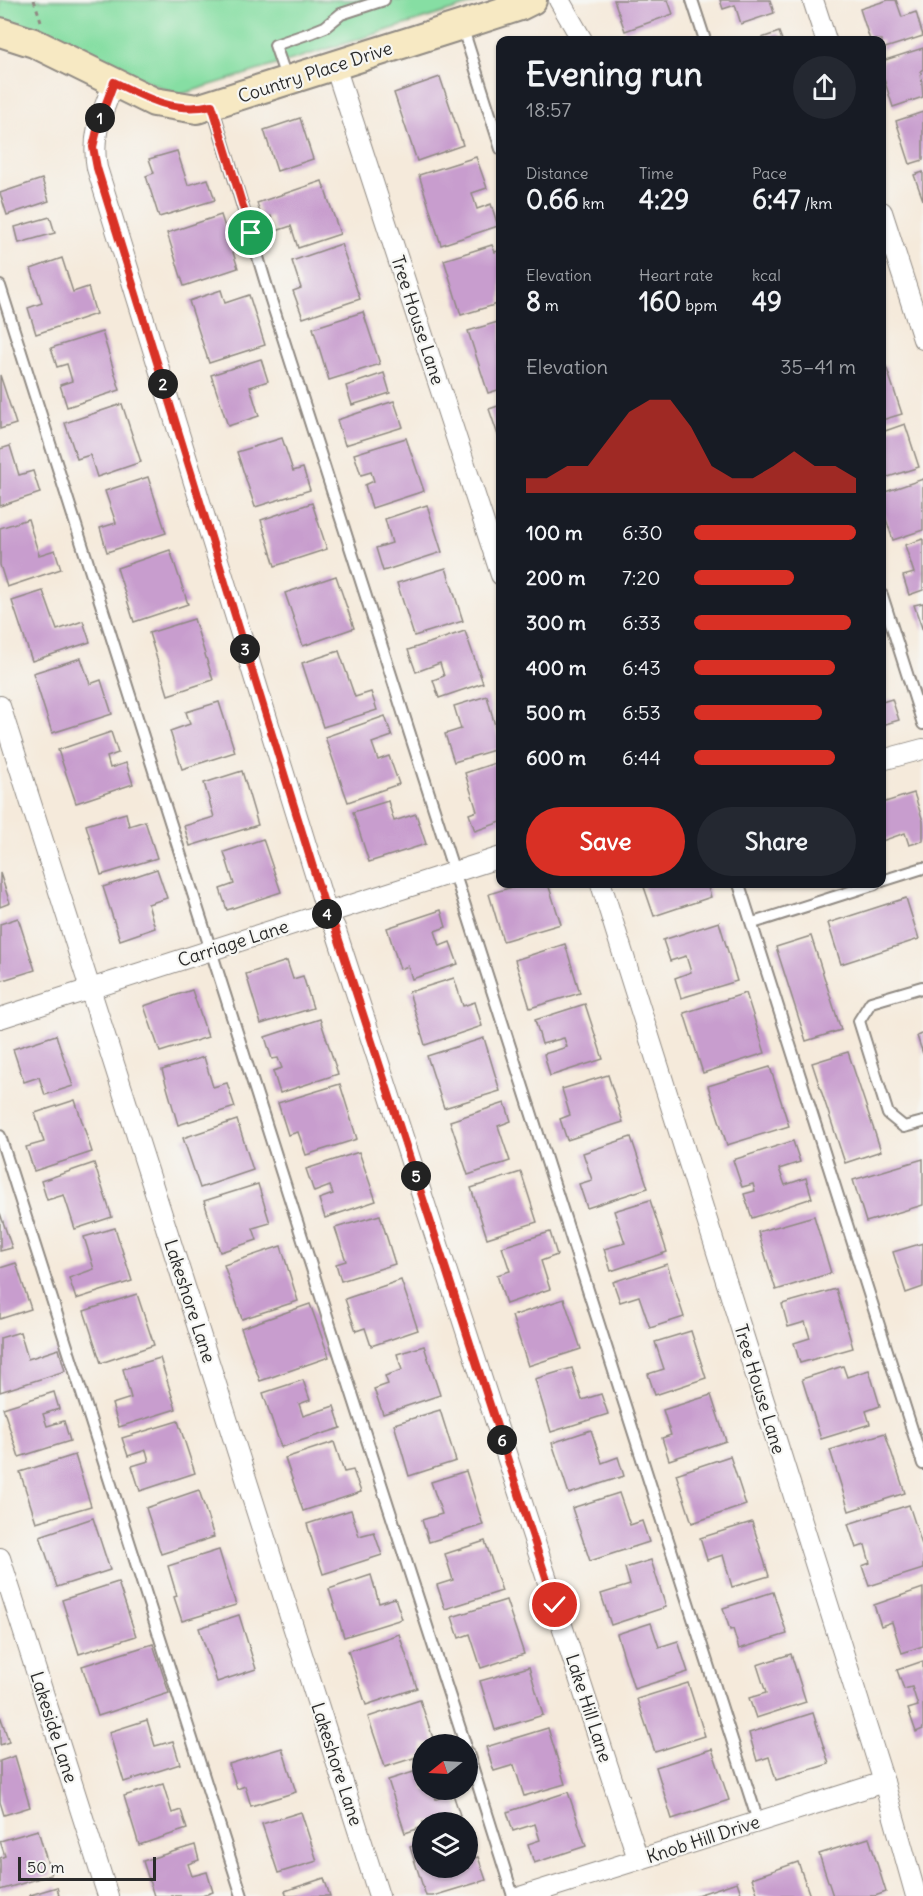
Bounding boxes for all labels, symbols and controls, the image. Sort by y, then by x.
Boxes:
street label: Country Place Drive [235,36,395,108]
text: Evening run [526,53,702,95]
button: share [793,56,856,119]
text: 18:57 [526,97,571,122]
pin: 1 [85,103,115,133]
text: 1 [97,108,103,128]
text: Distance [526,163,588,183]
text: Time [639,163,674,183]
text: Pace [752,163,787,183]
text: 0.66 [526,183,579,216]
text: 4:29 [639,183,689,216]
text: 6:47 [752,183,800,216]
text: km [579,193,605,213]
text: /km [800,193,832,213]
pin [225,207,276,258]
icon: arrive [234,216,267,249]
street label: Tree House Lane [386,252,450,388]
text: Elevation [526,265,592,285]
text: Heart rate [639,265,713,285]
text: kcal [752,265,781,285]
text: 8 [526,285,541,318]
text: 160 [639,285,681,318]
text: 49 [752,285,782,318]
text: m [541,295,559,315]
text: bpm [681,295,717,315]
text: Elevation [526,354,608,379]
text: 35–41 m [780,354,856,379]
pin: 2 [148,369,178,399]
text: 2 [159,374,167,394]
text: 100 m [526,520,583,545]
text: 6:30 [622,520,663,545]
text: 200 m [526,565,586,590]
text: 7:20 [622,565,660,590]
text: 300 m [526,610,586,635]
text: 6:33 [622,610,661,635]
pin: 3 [230,634,260,664]
text: 3 [240,639,250,659]
text: 400 m [526,655,586,680]
text: 6:43 [622,655,661,680]
text: 500 m [526,700,586,725]
text: 6:53 [622,700,661,725]
text: 600 m [526,745,586,770]
text: 6:44 [622,745,661,770]
button: Save [526,807,685,876]
button: Share [697,807,856,876]
pin: 4 [312,899,342,929]
text: 4 [322,904,332,924]
street label: Carriage Lane [175,914,291,972]
pin: 5 [401,1161,431,1191]
text: 5 [411,1166,421,1186]
street label: Lakeshore Lane [159,1236,221,1366]
street label: Tree House Lane [729,1321,791,1457]
pin: 6 [487,1425,517,1455]
text: 6 [497,1430,507,1450]
pin [529,1579,580,1630]
icon: check [538,1588,571,1621]
street label: Lake Hill Lane [561,1651,617,1765]
street label: Lakeside Lane [25,1669,83,1785]
street label: Lakeshore Lane [306,1699,368,1829]
north arrow [412,1734,478,1800]
map controls [412,1734,478,1878]
street label: Knob Hill Drive [643,1810,763,1868]
button: layers [412,1812,478,1878]
scale bar [18,1854,156,1882]
text: 50 m [27,1857,65,1877]

